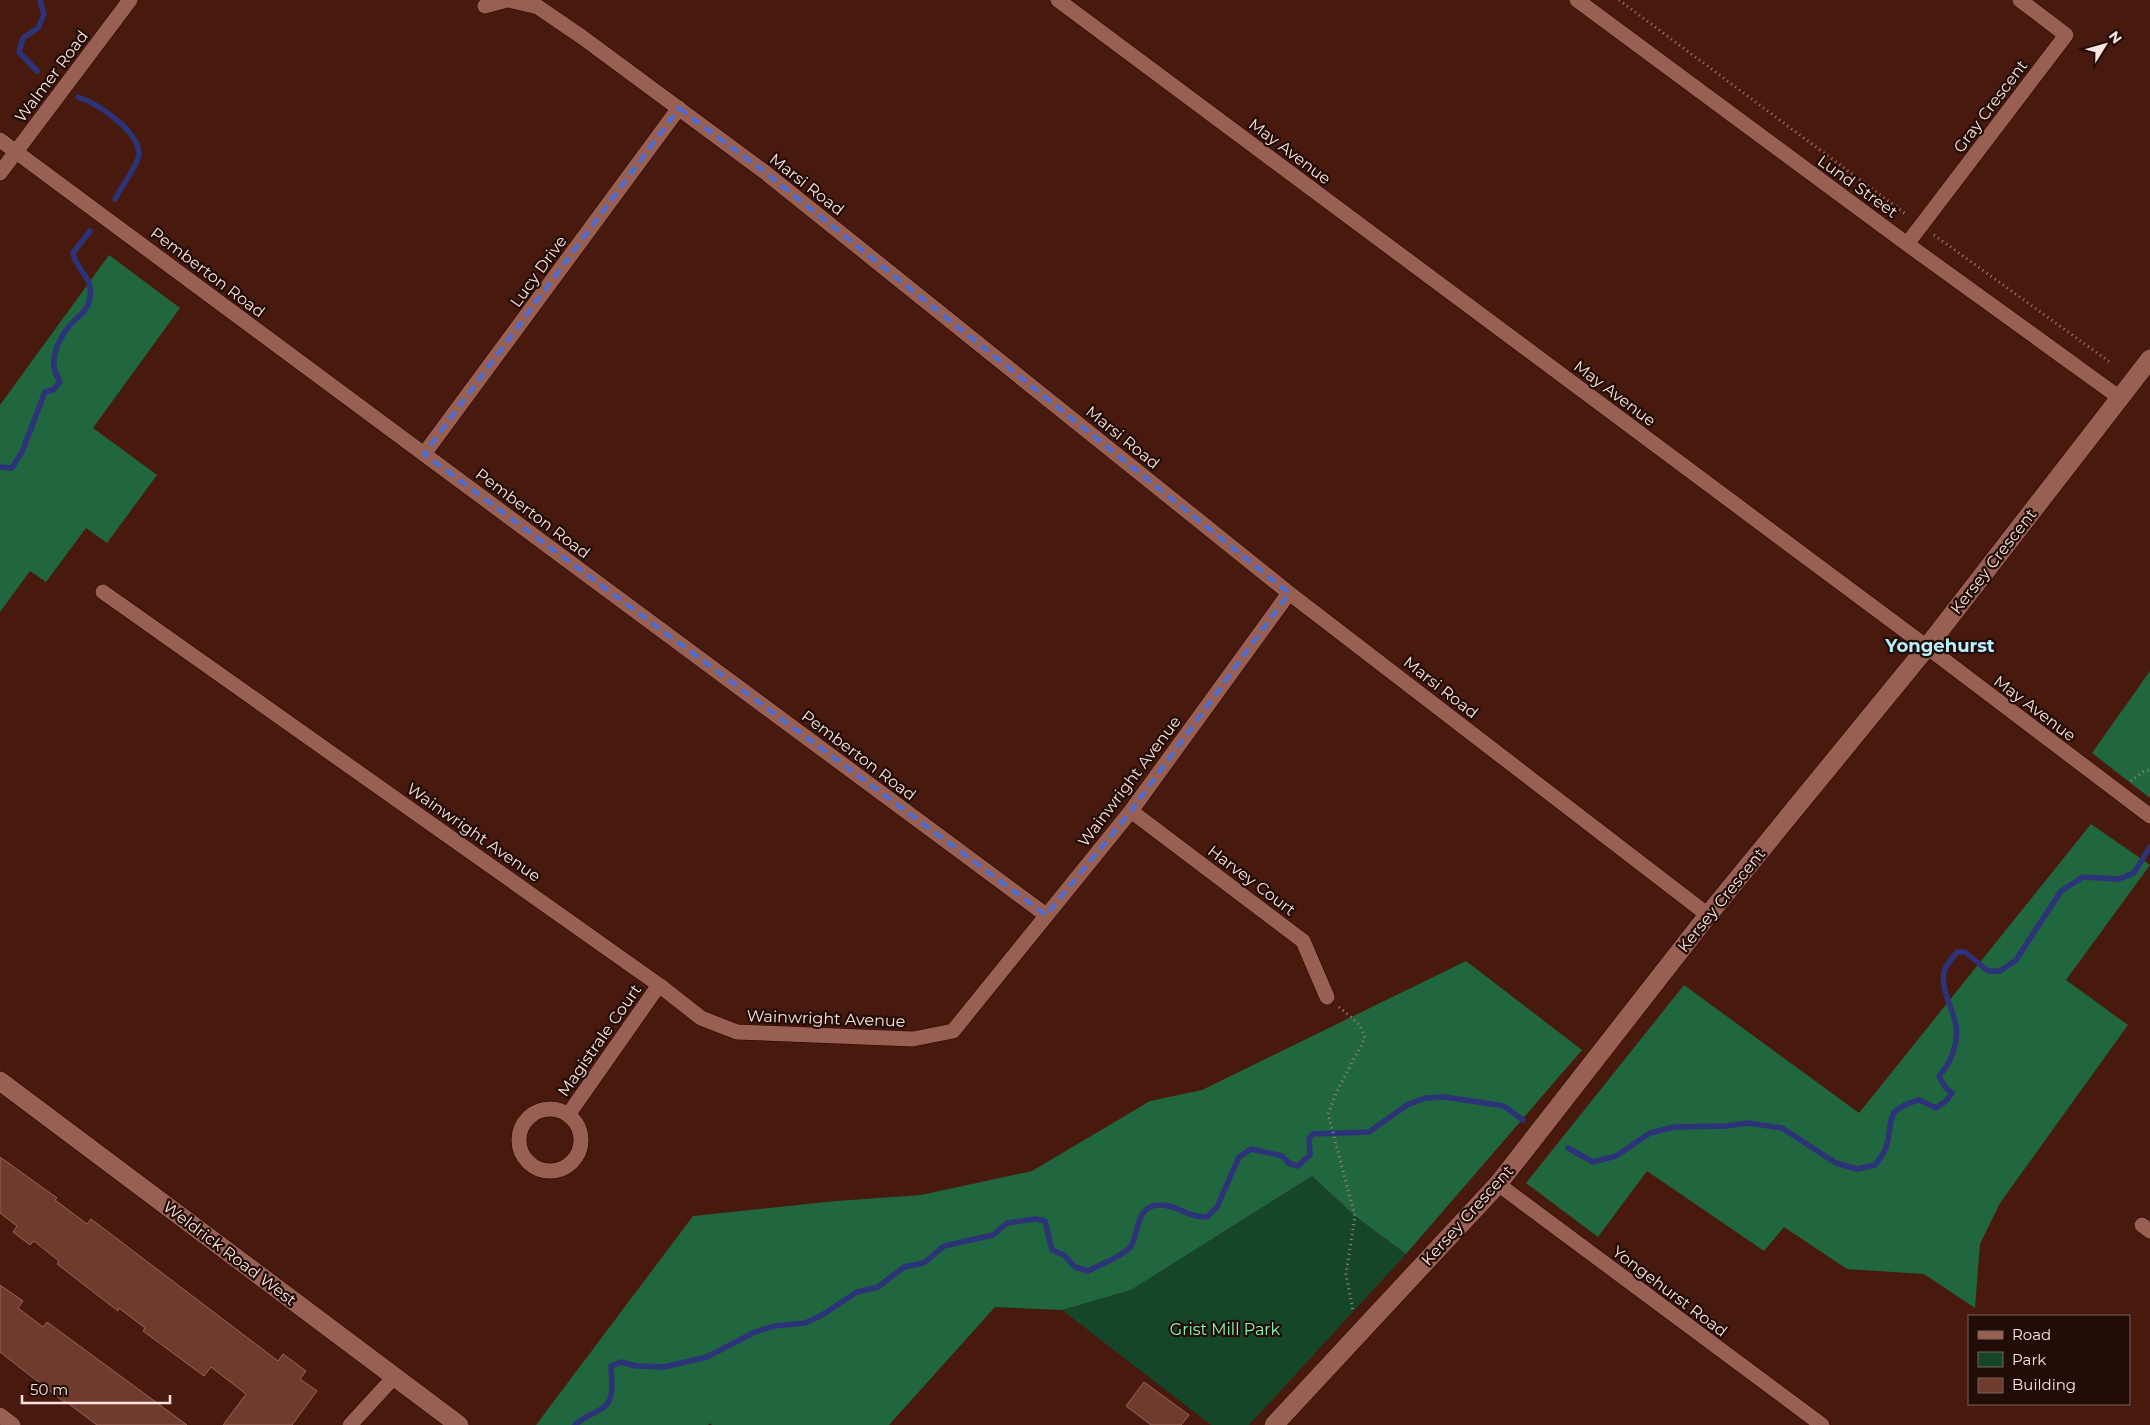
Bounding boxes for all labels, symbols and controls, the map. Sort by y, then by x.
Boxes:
north arrow [2080,20,2130,70]
street label: Walmer Road [11,27,92,126]
text: N [2105,27,2126,47]
street label: Gray Crescent [1949,56,2032,156]
street label: May Avenue [1245,114,1334,188]
street label: Marsi Road [766,149,848,219]
street label: Lund Street [1814,151,1902,222]
street label: Pemberton Road [147,223,269,322]
street label: Lucy Drive [506,232,571,311]
street label: May Avenue [1570,356,1659,430]
street label: Marsi Road [1082,402,1163,473]
street label: Pemberton Road [472,464,594,563]
street label: Kersey Crescent [1946,505,2041,618]
district label: Yongehurst [1884,635,1995,657]
street label: Marsi Road [1400,652,1482,722]
street label: May Avenue [1990,671,2079,745]
street label: Pemberton Road [798,706,920,805]
street label: Wainwright Avenue [1074,712,1185,850]
street label: Wainwright Avenue [403,779,544,886]
street label: Harvey Court [1204,841,1300,920]
street label: Kersey Crescent [1674,844,1769,956]
street label: Magistrale Court [554,980,645,1100]
street label: Wainwright Avenue [746,1006,906,1031]
street label: Kersey Crescent [1417,1161,1518,1269]
street label: Weldrick Road West [159,1197,300,1310]
street label: Yongehurst Road [1608,1242,1731,1341]
legend [1968,1315,2130,1405]
park label: Grist Mill Park [1170,1320,1281,1339]
text: Road [2012,1325,2051,1344]
text: Park [2012,1350,2046,1369]
scale bar [22,1372,170,1404]
text: Building [2012,1375,2076,1394]
text: 50 m [30,1380,68,1399]

